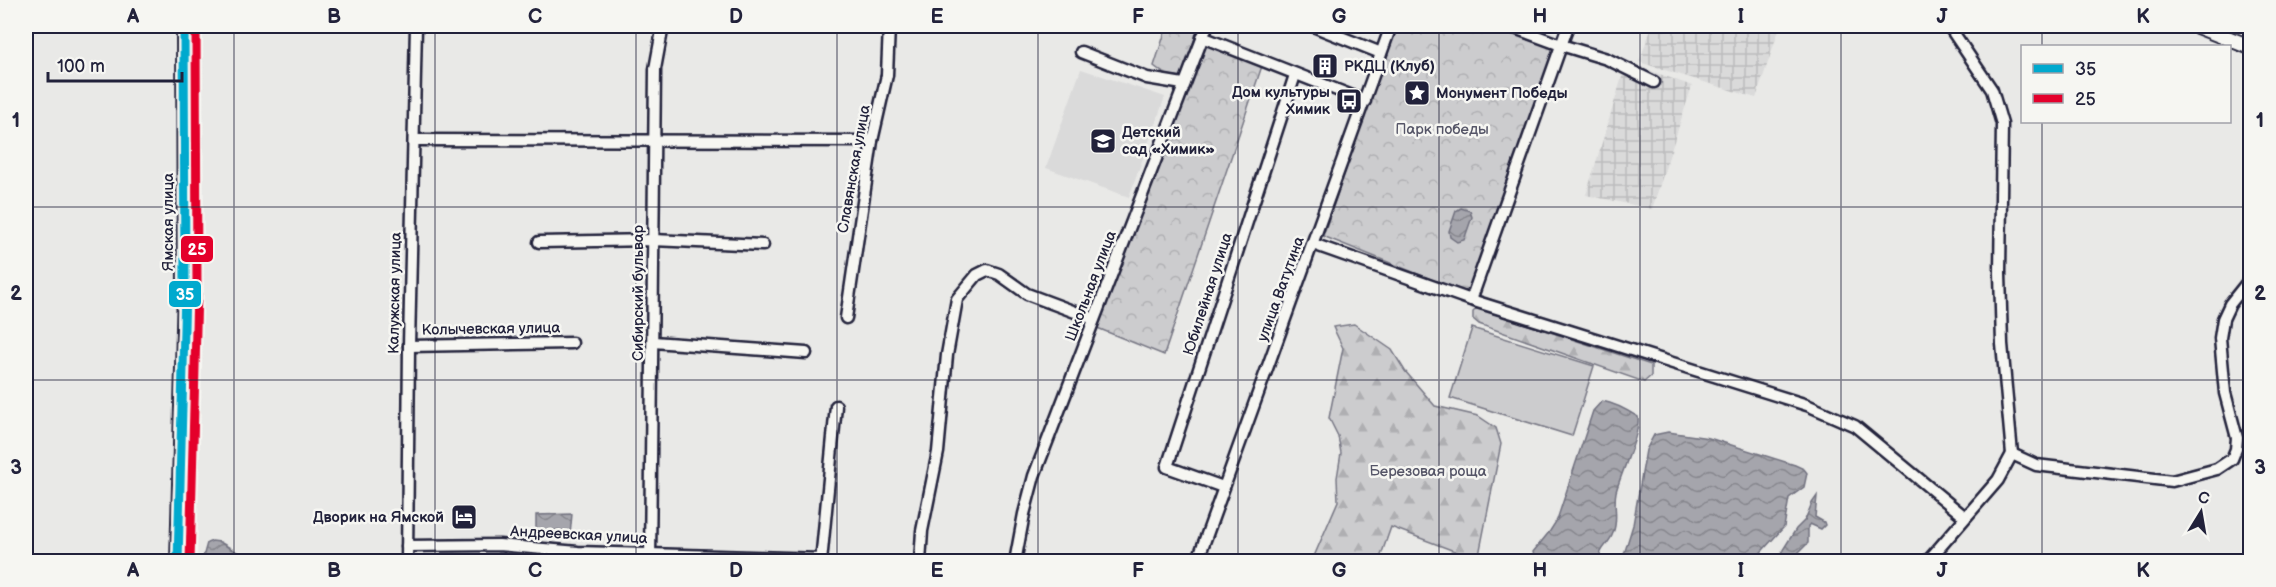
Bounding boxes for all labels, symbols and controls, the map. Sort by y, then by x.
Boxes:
text: A [126,5,140,29]
text: B [327,5,341,29]
text: C [528,5,542,29]
text: D [729,5,743,29]
text: E [931,5,944,29]
text: F [1132,5,1144,29]
text: G [1332,5,1347,29]
text: H [1533,5,1547,29]
text: I [1738,5,1744,29]
text: J [1937,5,1949,29]
text: K [2136,5,2150,29]
scale bar [48,45,182,83]
legend [2021,45,2231,123]
building icon: РКДЦ (Клуб) [1310,51,1340,81]
text: 100 m [57,56,105,77]
place label: РКДЦ (Клуб) [1344,57,1435,76]
text: 35 [2075,59,2096,80]
place icon: Монумент Победы [1402,78,1432,108]
place label: Дом культуры Химик [1232,83,1331,119]
place label: Монумент Победы [1436,84,1568,103]
bus stop icon: Дом культуры Химик [1334,86,1364,116]
text: 25 [2075,89,2096,110]
street label: Славянская улица [833,103,875,235]
text: 1 [12,109,20,133]
text: 1 [2256,109,2264,133]
park label: Парк победы [1395,120,1489,139]
place label: Детский сад «Химик» [1122,123,1215,159]
school or university icon: Детский сад «Химик» [1088,126,1118,156]
street label: Ямская улица [159,173,178,271]
street label: Сибирский бульвар [629,224,648,361]
street label: Школьная улица [1061,228,1121,344]
street label: Юбилейная улица [1179,230,1237,358]
street label: Калужская улица [384,232,406,354]
street label: улица Ватутина [1253,234,1309,344]
line badge: 25 [180,235,214,263]
text: 25 [188,241,206,260]
line badge: 35 [168,280,202,308]
text: 2 [10,282,22,306]
text: 2 [2254,282,2266,306]
text: 35 [176,286,194,305]
street label: Колычевская улица [422,318,561,340]
text: 3 [10,456,22,480]
text: 3 [2254,456,2266,480]
park label: Березовая роща [1369,462,1487,481]
north arrow [2171,482,2231,542]
text: С [2196,488,2211,509]
hotel icon: Дворик на Ямской [449,502,479,532]
place label: Дворик на Ямской [313,508,444,527]
street label: Андреевская улица [509,522,648,548]
text: A [126,559,140,583]
text: B [327,559,341,583]
text: C [528,559,542,583]
text: D [729,559,743,583]
text: E [931,559,944,583]
text: F [1132,559,1144,583]
text: G [1332,559,1347,583]
text: H [1533,559,1547,583]
text: I [1738,559,1744,583]
text: J [1937,559,1949,583]
text: K [2136,559,2150,583]

